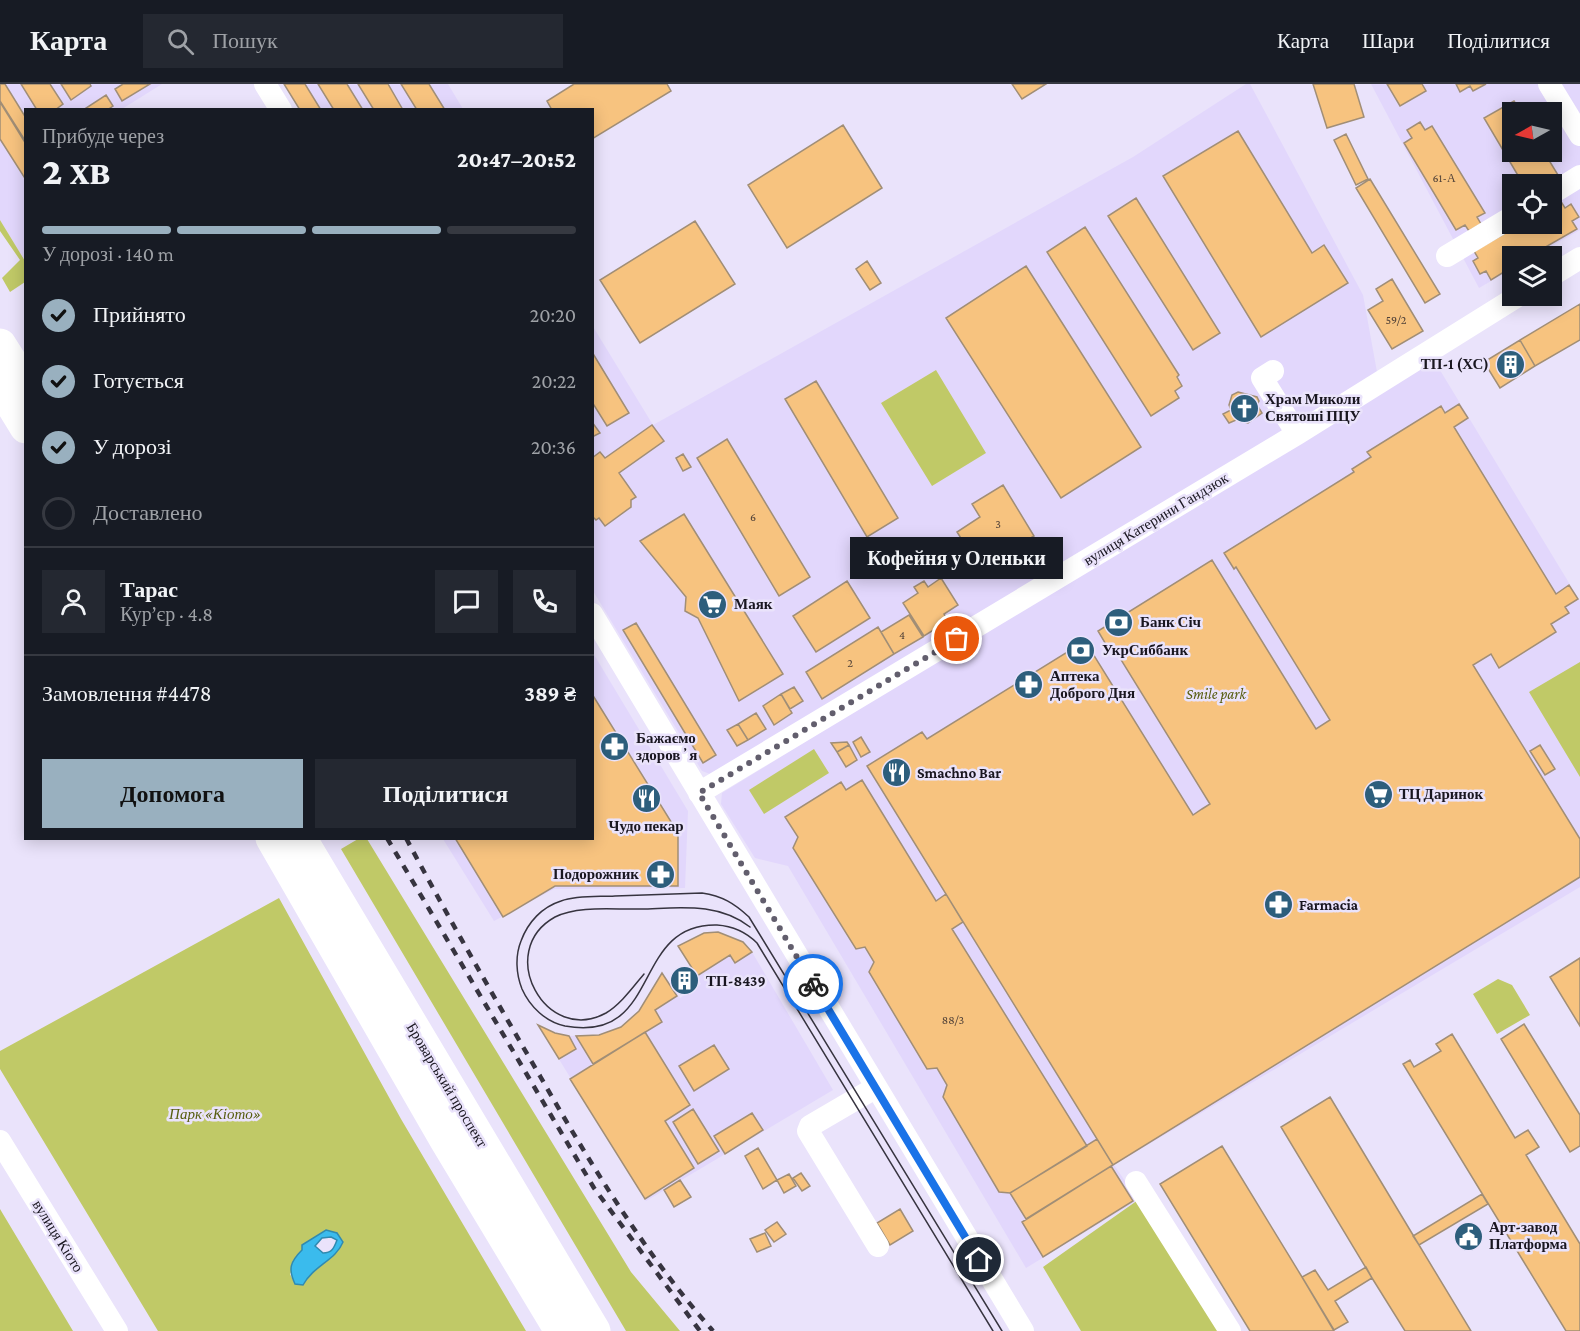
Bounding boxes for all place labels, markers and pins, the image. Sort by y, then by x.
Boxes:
building icon: ТП-1 (ХС) [1494,348,1526,380]
place label: ТП-1 (ХС) [1421,356,1489,373]
place label: Храм Миколи Святоші ПЦУ [1265,391,1361,424]
church icon: Храм Миколи Святоші ПЦУ [1228,392,1260,424]
callout: Кофейня у Оленьки [850,537,1064,579]
supermarket icon: Маяк [697,588,729,620]
place label: Маяк [734,596,773,612]
bank icon: Банк Січ [1103,606,1135,638]
pin [931,613,982,664]
place label: Банк Січ [1140,614,1202,630]
bank icon: УкрСиббанк [1065,634,1097,666]
place label: УкрСиббанк [1102,642,1188,658]
place label: Аптека Доброго Дня [1050,668,1135,701]
pharmacy icon: Аптека Доброго Дня [1013,669,1045,701]
place label: Бажаємо здоровʼя [636,730,697,763]
pharmacy icon: Бажаємо здоровʼя [599,731,631,763]
restaurant icon: Smachno Bar [880,757,912,789]
place label: Smachno Bar [917,765,1001,781]
supermarket icon: ТЦ Даринок [1362,778,1394,810]
restaurant icon: Чудо пекар [630,783,662,815]
place label: ТЦ Даринок [1399,786,1484,802]
place label: Чудо пекар [608,818,684,834]
pharmacy icon: Подорожник [644,858,676,890]
place label: Подорожник [553,866,639,882]
pharmacy icon: Farmacia [1262,889,1294,921]
place label: Farmacia [1299,897,1359,913]
building icon: ТП-8439 [669,965,701,997]
place label: ТП-8439 [706,973,766,989]
place label: Арт-завод Платформа [1489,1219,1568,1252]
public building icon: Арт-завод Платформа [1452,1220,1484,1252]
pin [953,1234,1004,1285]

